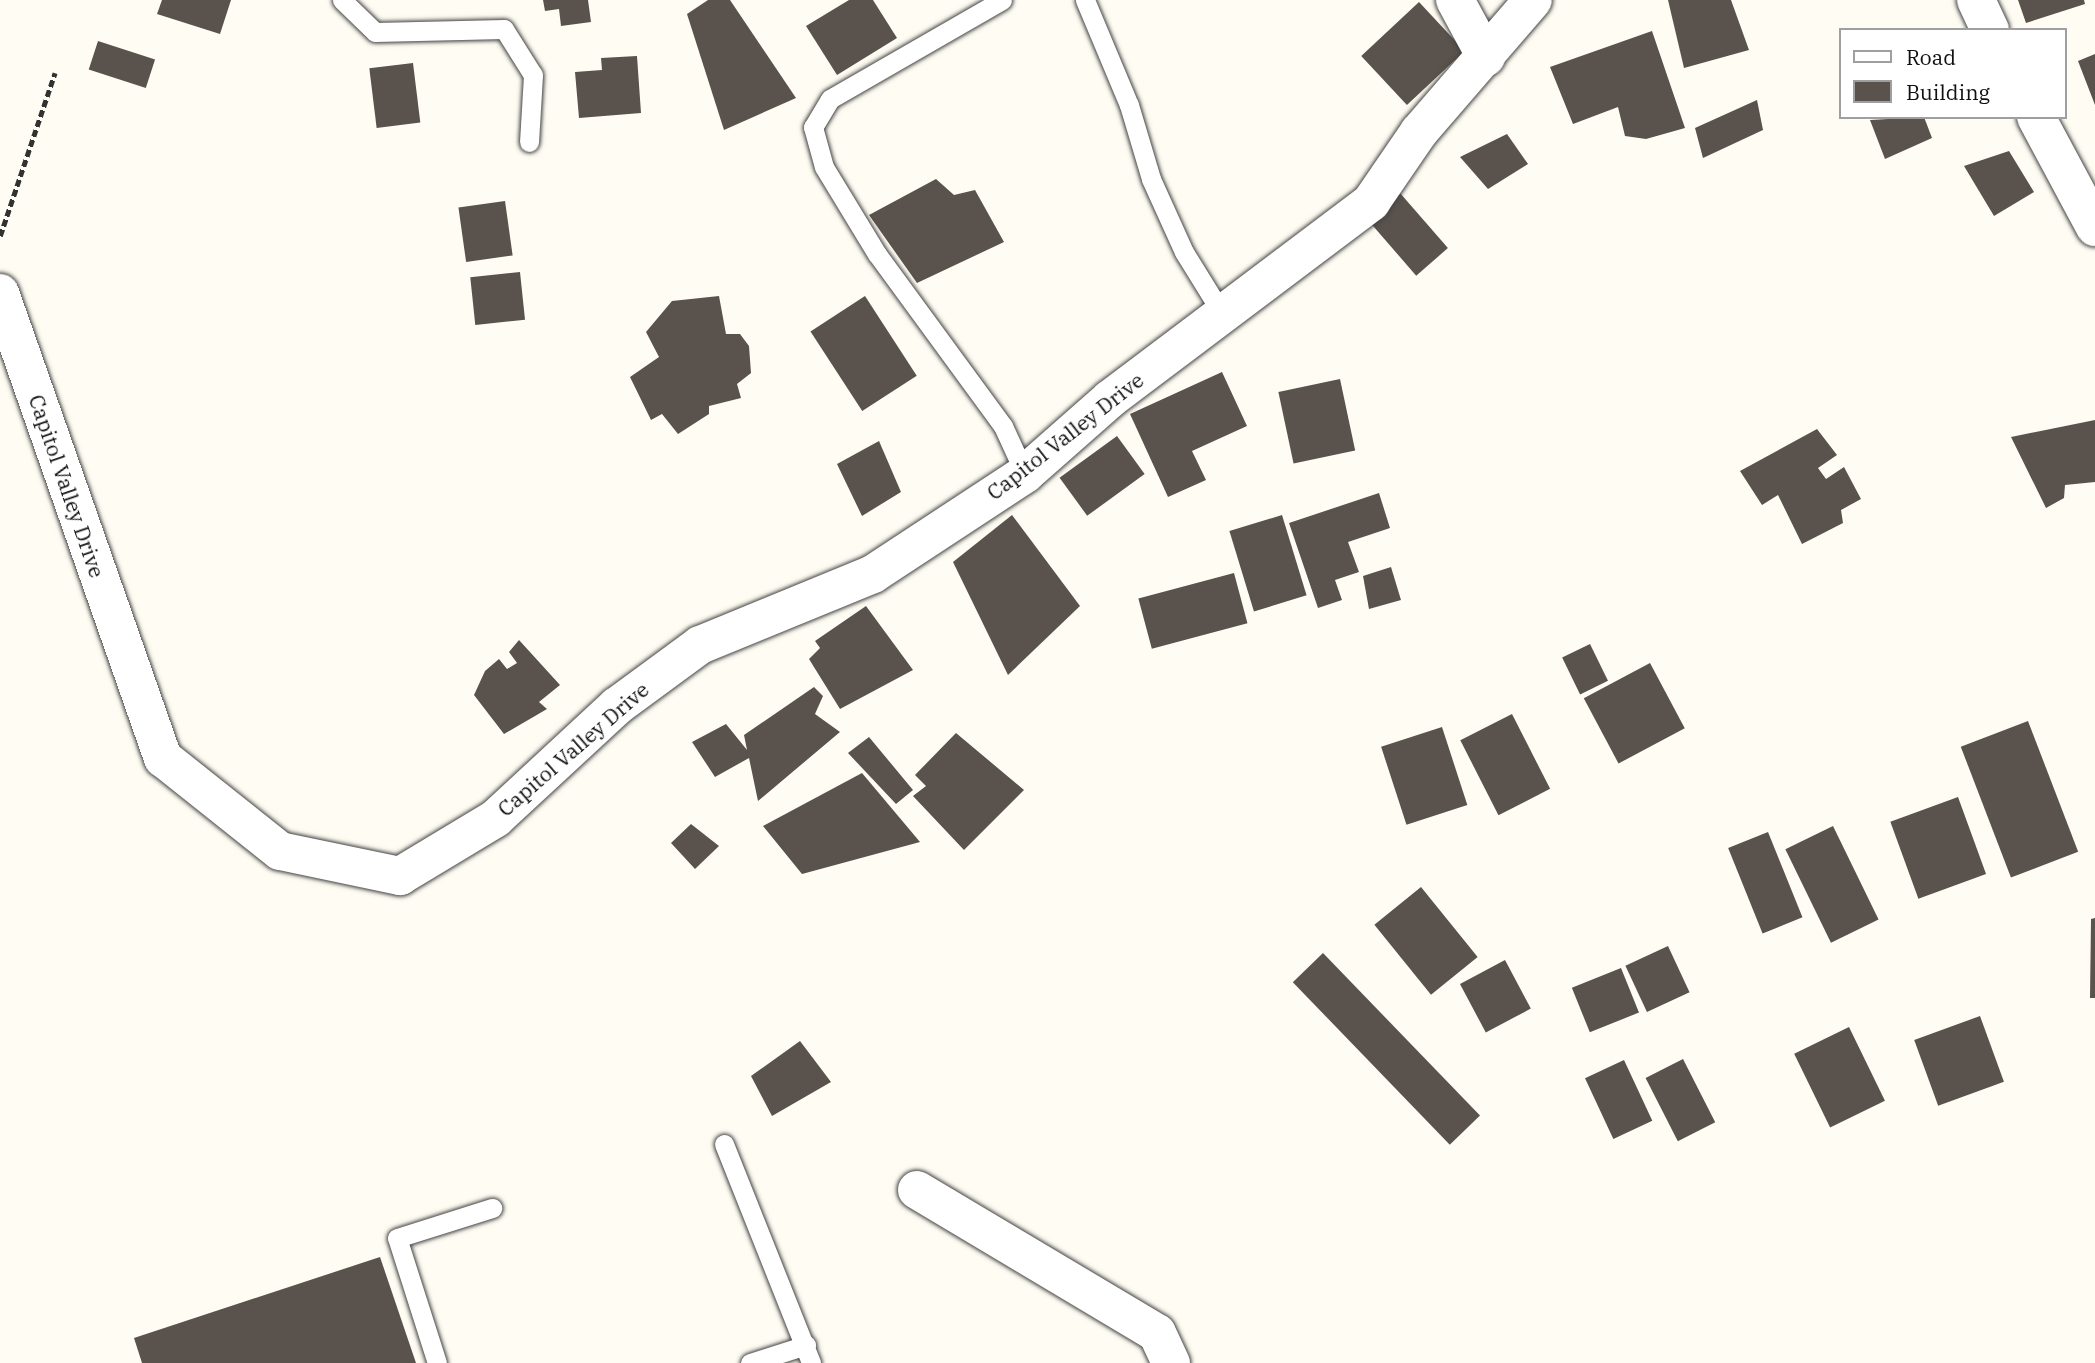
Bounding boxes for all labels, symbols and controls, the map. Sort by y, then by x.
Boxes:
legend [1840,28,2067,119]
text: Road [1906,43,1956,71]
text: Building [1906,78,1990,106]
street label: Capitol Valley Drive [982,367,1148,505]
street label: Capitol Valley Drive [24,391,110,581]
street label: Capitol Valley Drive [492,677,654,821]

